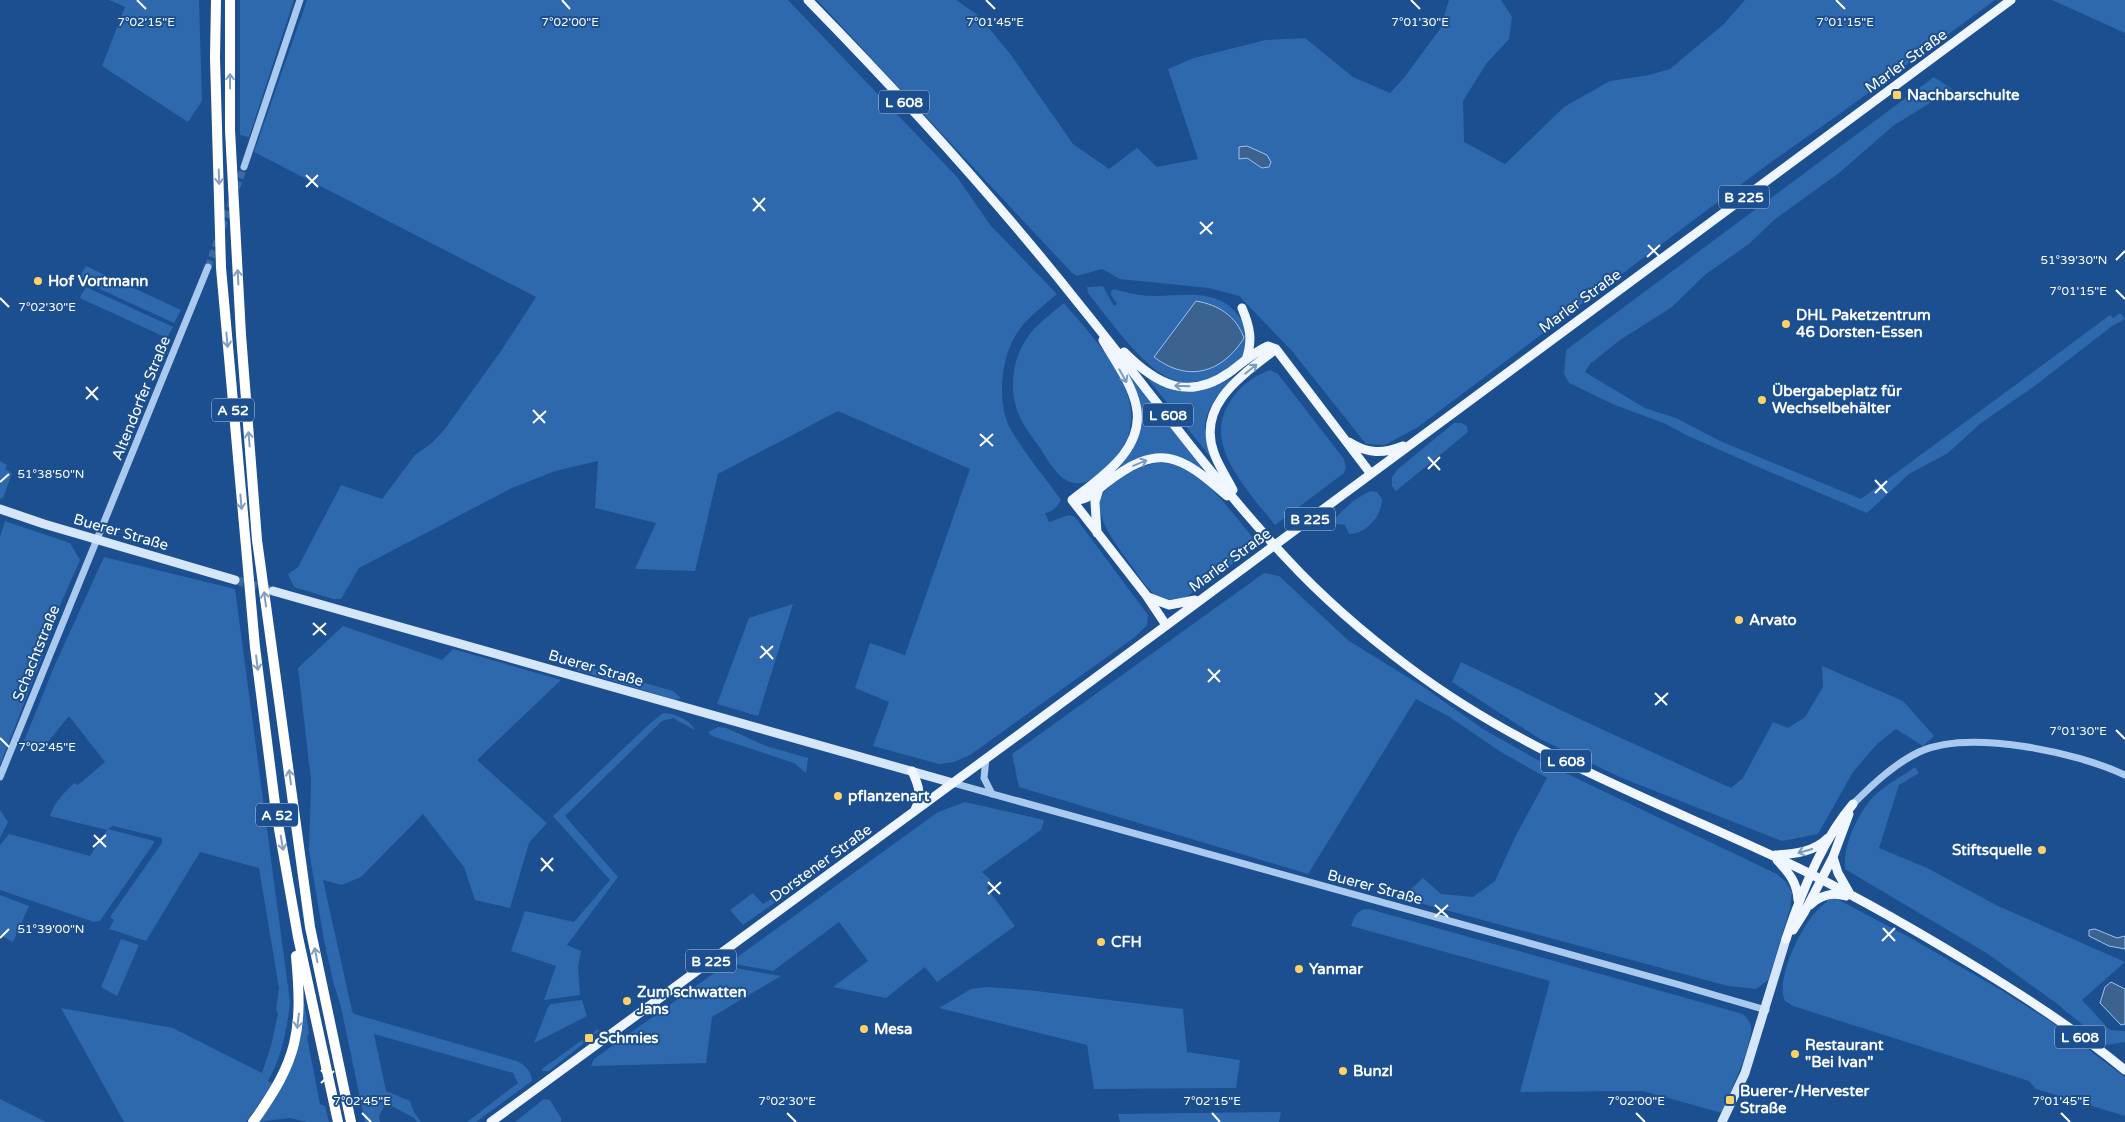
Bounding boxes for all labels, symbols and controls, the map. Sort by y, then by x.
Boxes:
text: 7°02'15"E [117,15,175,29]
text: 7°02'00"E [541,15,599,29]
text: 7°01'45"E [966,15,1024,29]
text: 7°01'30"E [1391,15,1449,29]
text: 7°01'15"E [1816,15,1874,29]
street label: Marler Straße [1861,25,1951,97]
one-way arrow [225,73,235,90]
place label: Nachbarschulte [1907,86,2020,104]
marker: Nachbarschulte [1891,89,1903,101]
road number: L 608 [879,90,929,114]
one-way arrow [214,169,223,185]
road number: B 225 [1719,186,1769,208]
text: 51°39'30"N [2041,253,2108,267]
street label: Marler Straße [1535,265,1625,337]
one-way arrow [233,269,242,285]
place label: Hof Vortmann [48,272,148,290]
marker: Hof Vortmann [32,275,44,287]
text: 7°01'15"E [2049,284,2107,298]
text: 7°02'30"E [18,300,76,314]
place label: DHL Paketzentrum 46 Dorsten-Essen [1796,306,1931,341]
marker: DHL Paketzentrum 46 Dorsten-Essen [1780,318,1792,330]
one-way arrow [223,331,232,347]
street label: Altendorfer Straße [108,333,174,463]
one-way arrow [1244,363,1257,374]
one-way arrow [1119,368,1128,383]
one-way arrow [1174,381,1190,391]
place label: Übergabeplatz für Wechselbehälter [1772,382,1902,417]
marker: Übergabeplatz für Wechselbehälter [1756,394,1768,406]
road number: A 52 [212,398,254,422]
road number: L 608 [1143,404,1193,426]
one-way arrow [245,431,254,447]
one-way arrow [1132,457,1147,467]
text: 51°38'50"N [18,467,85,481]
one-way arrow [237,493,246,509]
road number: B 225 [1285,508,1335,530]
street label: Buerer Straße [71,510,171,554]
street label: Marler Straße [1185,524,1275,596]
one-way arrow [260,591,270,607]
street label: Schachtstraße [9,602,63,704]
place label: Arvato [1749,611,1797,629]
marker: Arvato [1733,614,1745,626]
street label: Buerer Straße [546,646,646,690]
one-way arrow [252,655,262,671]
text: 7°01'30"E [2049,724,2107,738]
text: 7°02'45"E [18,740,76,754]
road number: L 608 [1541,749,1591,772]
one-way arrow [284,769,294,785]
place label: pflanzenart [848,787,930,806]
marker: pflanzenart [832,790,844,802]
road number: A 52 [256,804,298,826]
street label: Dorstener Straße [767,820,875,906]
one-way arrow [277,835,287,851]
place label: Stiftsquelle [1952,841,2033,860]
marker: Stiftsquelle [2036,844,2048,856]
one-way arrow [1797,846,1813,856]
street label: Buerer Straße [1325,866,1425,908]
text: 51°39'00"N [18,922,85,936]
place label: CFH [1111,933,1142,951]
marker: CFH [1095,936,1107,948]
one-way arrow [311,947,320,963]
road number: B 225 [686,949,736,972]
place label: Yanmar [1309,960,1363,978]
marker: Yanmar [1293,963,1305,975]
place label: Zum schwatten Jans [636,983,747,1018]
marker: Zum schwatten Jans [621,995,633,1007]
one-way arrow [293,1012,303,1028]
place label: Mesa [874,1020,912,1038]
marker: Mesa [858,1023,870,1035]
road number: L 608 [2055,1026,2105,1048]
place label: Schmies [599,1029,659,1047]
marker: Schmies [583,1032,595,1044]
place label: Restaurant "Bei Ivan" [1805,1036,1884,1071]
marker: Restaurant "Bei Ivan" [1789,1048,1801,1060]
place label: Bunzl [1353,1062,1393,1080]
marker: Bunzl [1337,1065,1349,1077]
place label: Buerer-/Hervester Straße [1740,1082,1869,1117]
text: 7°02'45"E [333,1094,391,1108]
text: 7°02'30"E [758,1094,816,1108]
text: 7°02'15"E [1183,1094,1241,1108]
text: 7°02'00"E [1607,1094,1665,1108]
marker: Buerer-/Hervester Straße [1724,1094,1736,1106]
text: 7°01'45"E [2032,1094,2090,1108]

